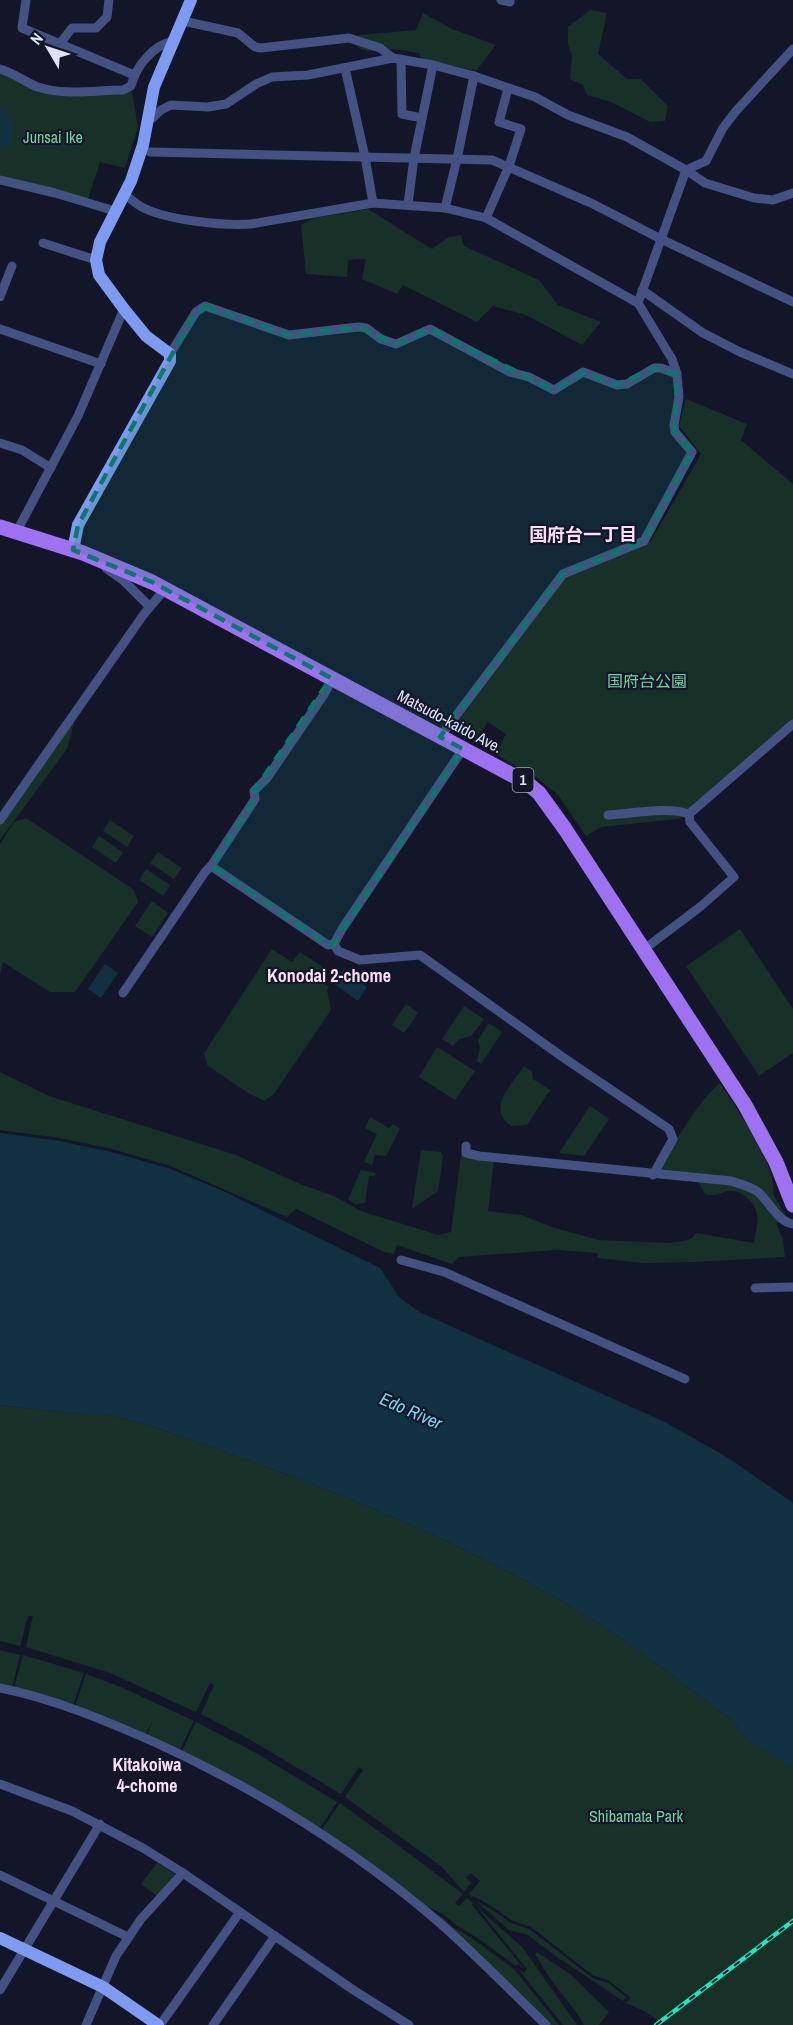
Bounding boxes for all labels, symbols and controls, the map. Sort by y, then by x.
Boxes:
north arrow [18,18,78,78]
text: N [25,28,48,49]
park label: Junsai Ike [23,126,83,148]
district label: 国府台一丁目 [529,522,637,547]
park label: 国府台公園 [607,670,687,692]
street label: Matsudo-kaido Ave. [394,684,506,758]
road number: 1 [512,768,534,792]
district label: Konodai 2-chome [267,963,391,988]
water label: Edo River [376,1386,447,1436]
district label: Kitakoiwa 4-chome [113,1752,182,1798]
park label: Shibamata Park [589,1805,683,1827]

